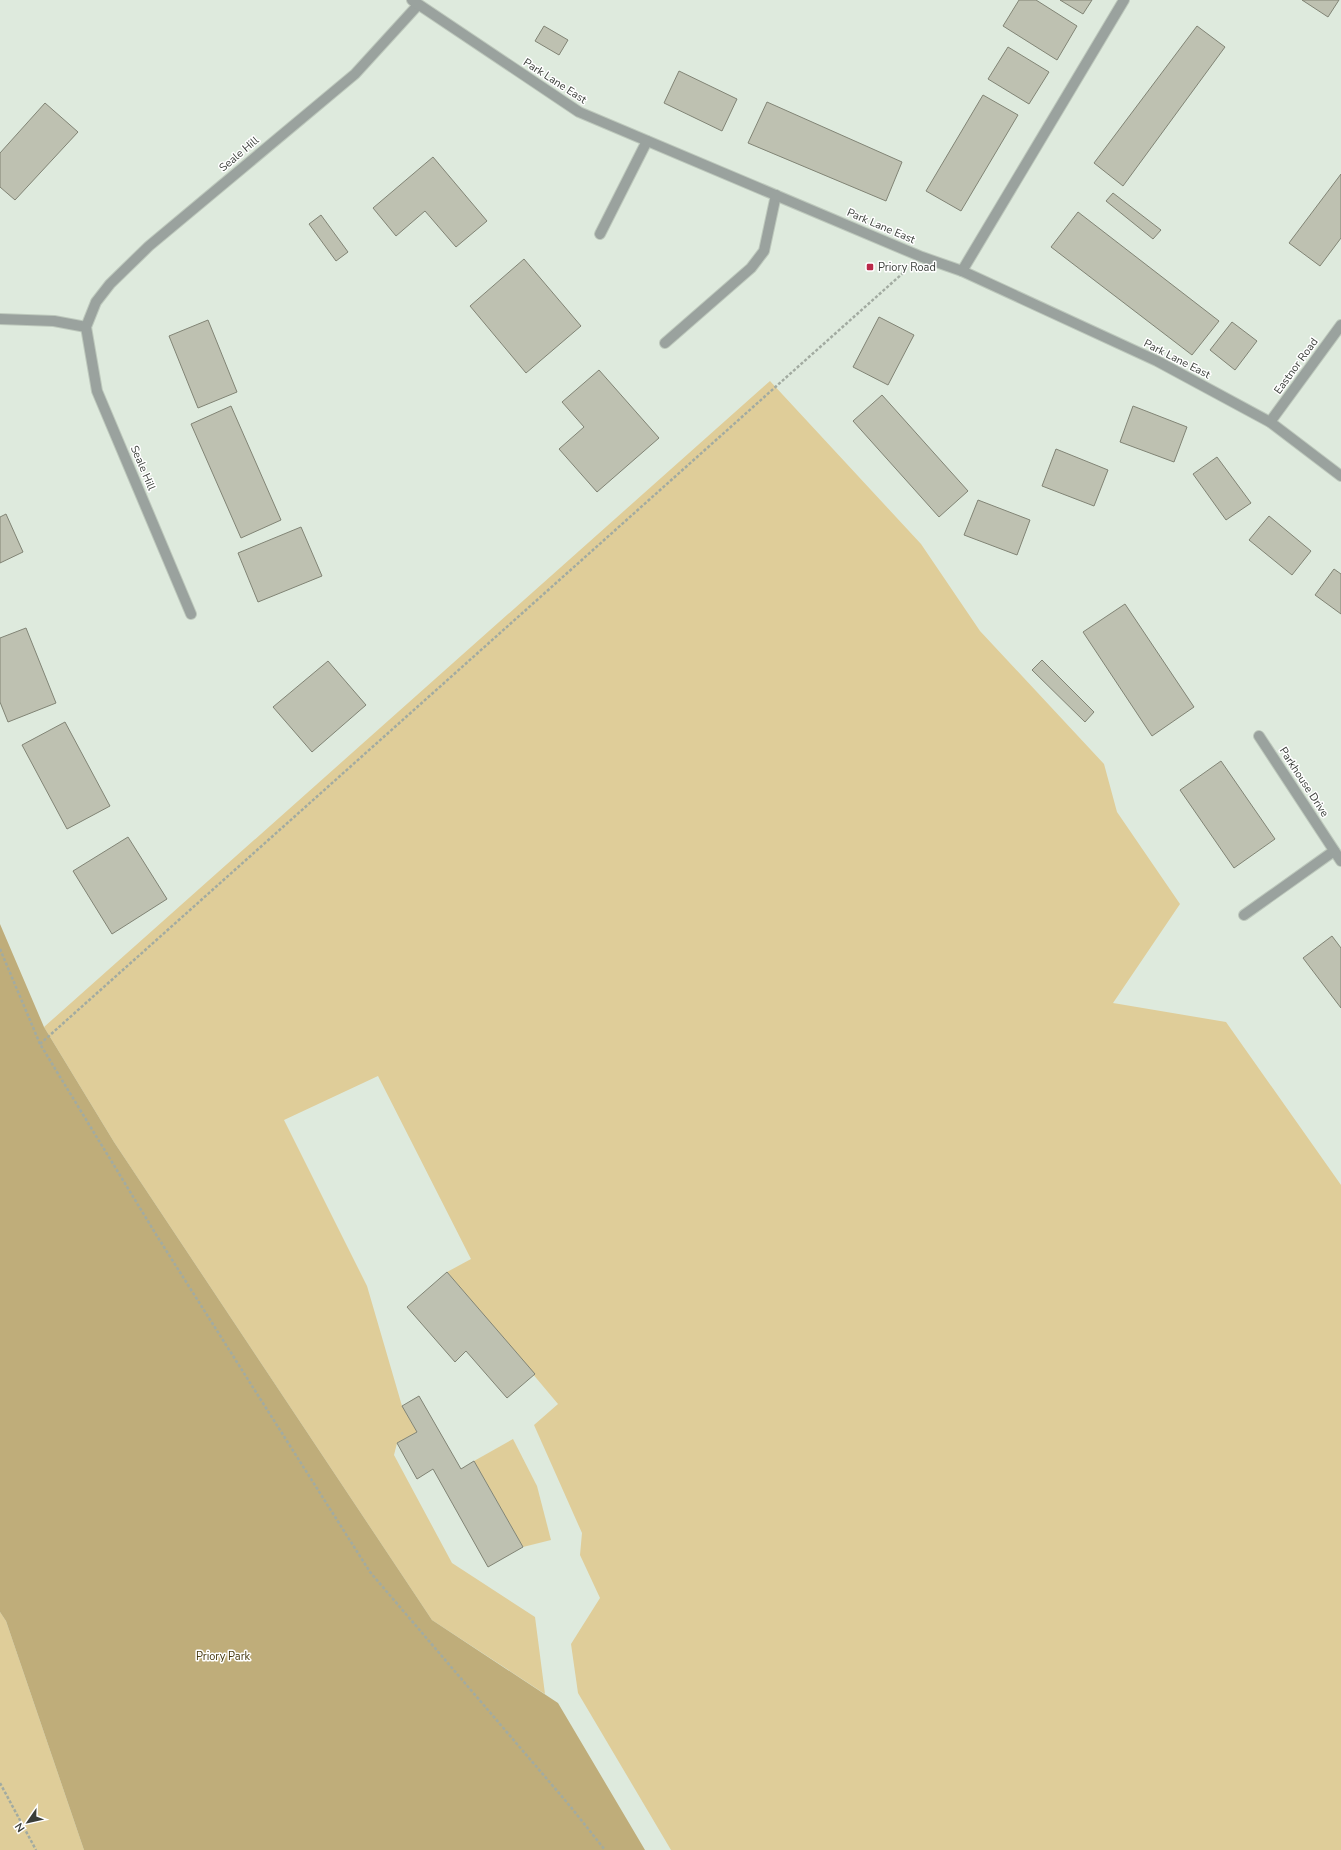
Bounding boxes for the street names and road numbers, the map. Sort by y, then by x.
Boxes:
street label: Park Lane East [520,55,590,107]
street label: Seale Hill [216,132,263,175]
street label: Park Lane East [845,205,918,247]
street label: Eastnor Road [1271,335,1321,397]
street label: Park Lane East [1141,336,1213,382]
street label: Seale Hill [127,443,160,494]
street label: Parkhouse Drive [1276,744,1332,820]

